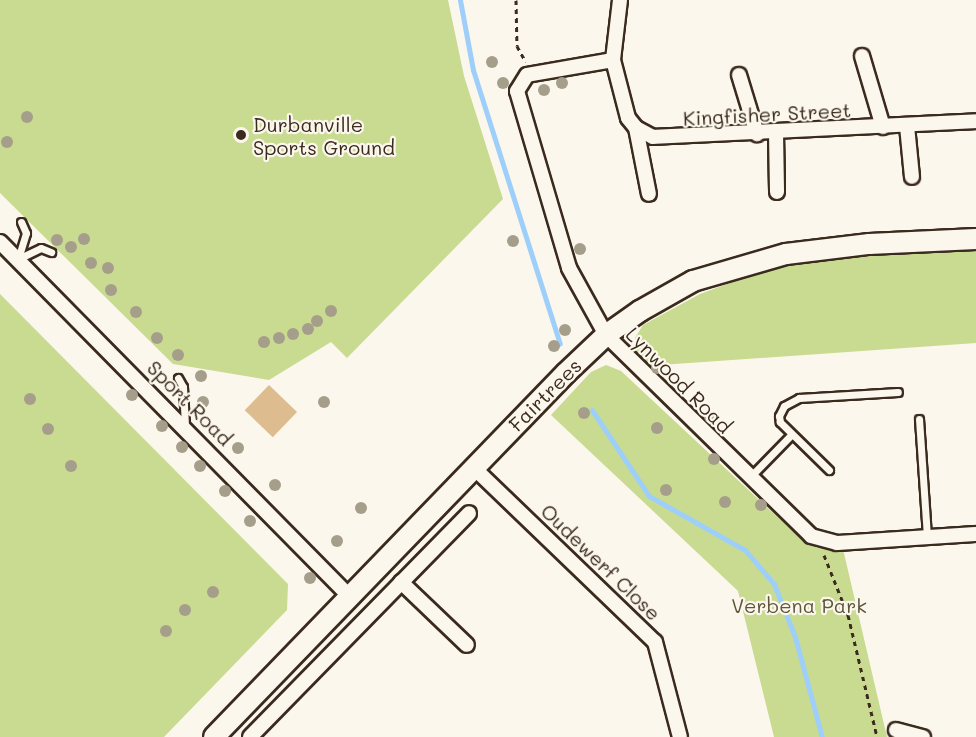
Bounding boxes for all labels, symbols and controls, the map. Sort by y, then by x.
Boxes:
street label: Kingfisher Street [682,98,852,130]
place label: Durbanville Sports Ground [253,112,395,159]
marker: Durbanville Sports Ground [234,128,248,142]
street label: Lynwood Road [621,322,737,438]
street label: Fairtrees [504,354,586,436]
street label: Sport Road [142,355,238,451]
street label: Oudewerf Close [536,499,666,625]
park label: Verbena Park [731,593,867,617]

